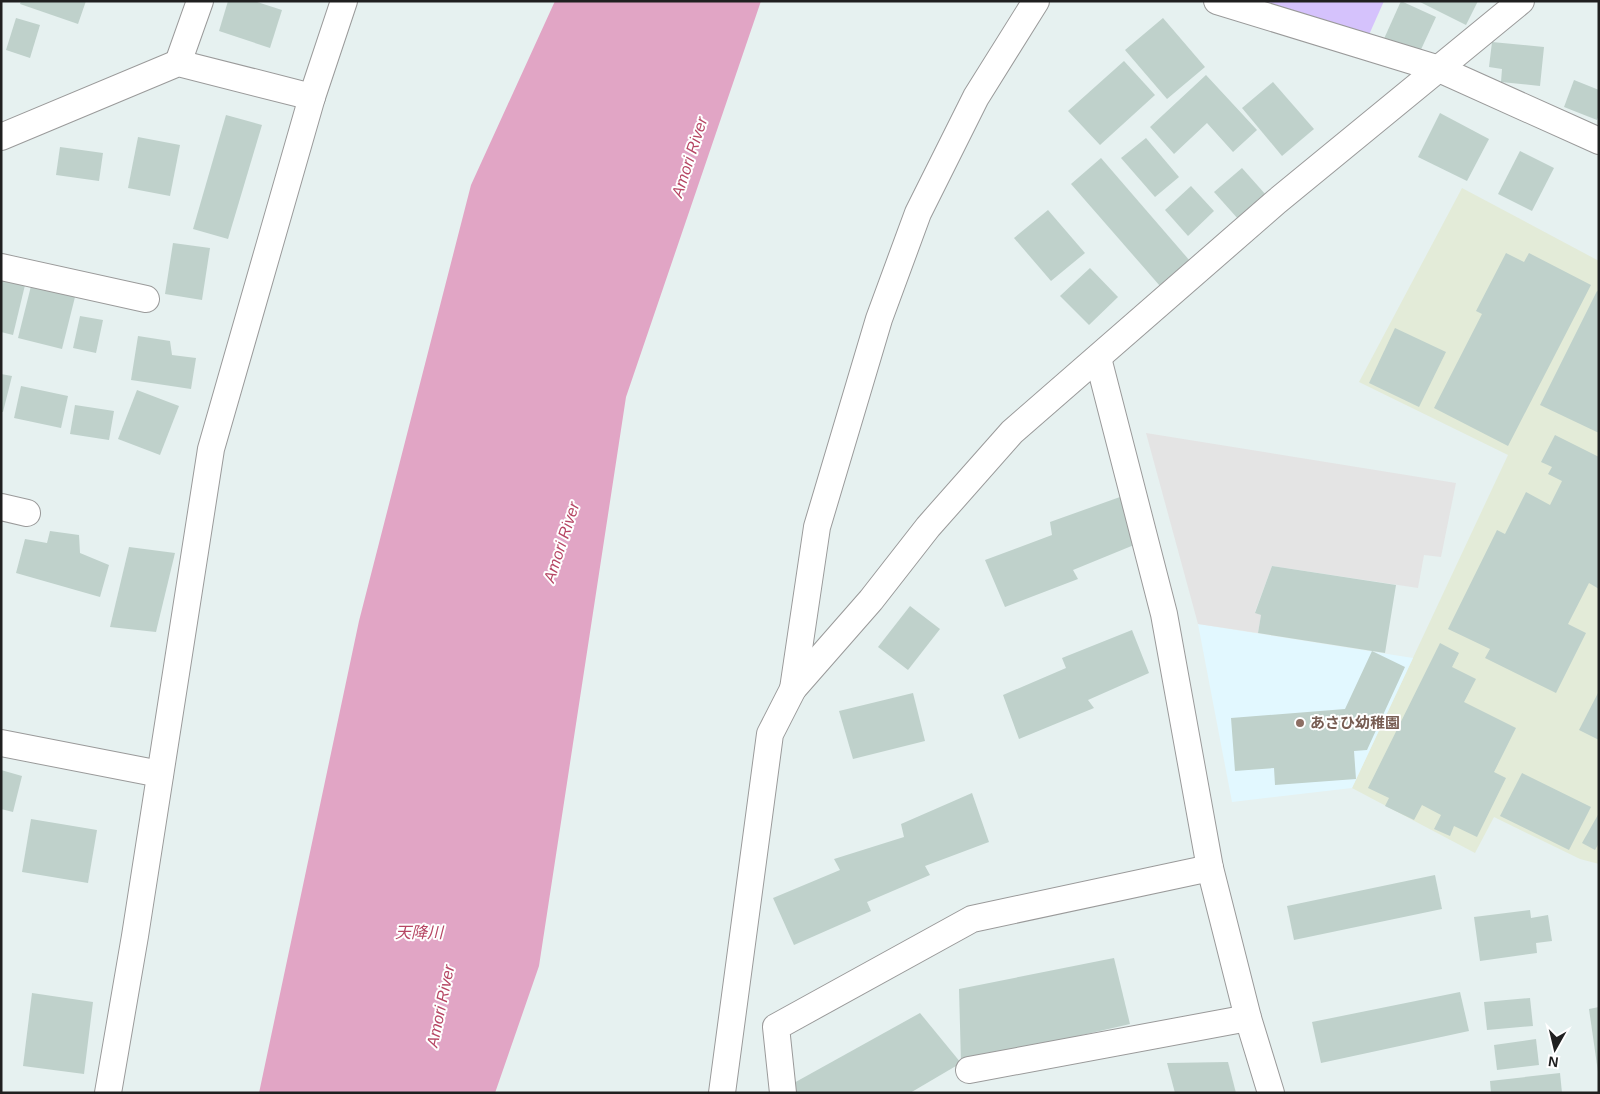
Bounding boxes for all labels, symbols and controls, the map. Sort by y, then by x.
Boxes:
water label: Amori River [668,114,711,200]
water label: Amori River [540,499,583,585]
place label: あさひ幼稚園 [1310,714,1400,731]
marker: あさひ幼稚園 [1294,717,1306,729]
water label: 天降川 [395,924,445,941]
water label: Amori River [423,963,458,1050]
north arrow [1530,1024,1580,1074]
text: N [1547,1053,1559,1071]

